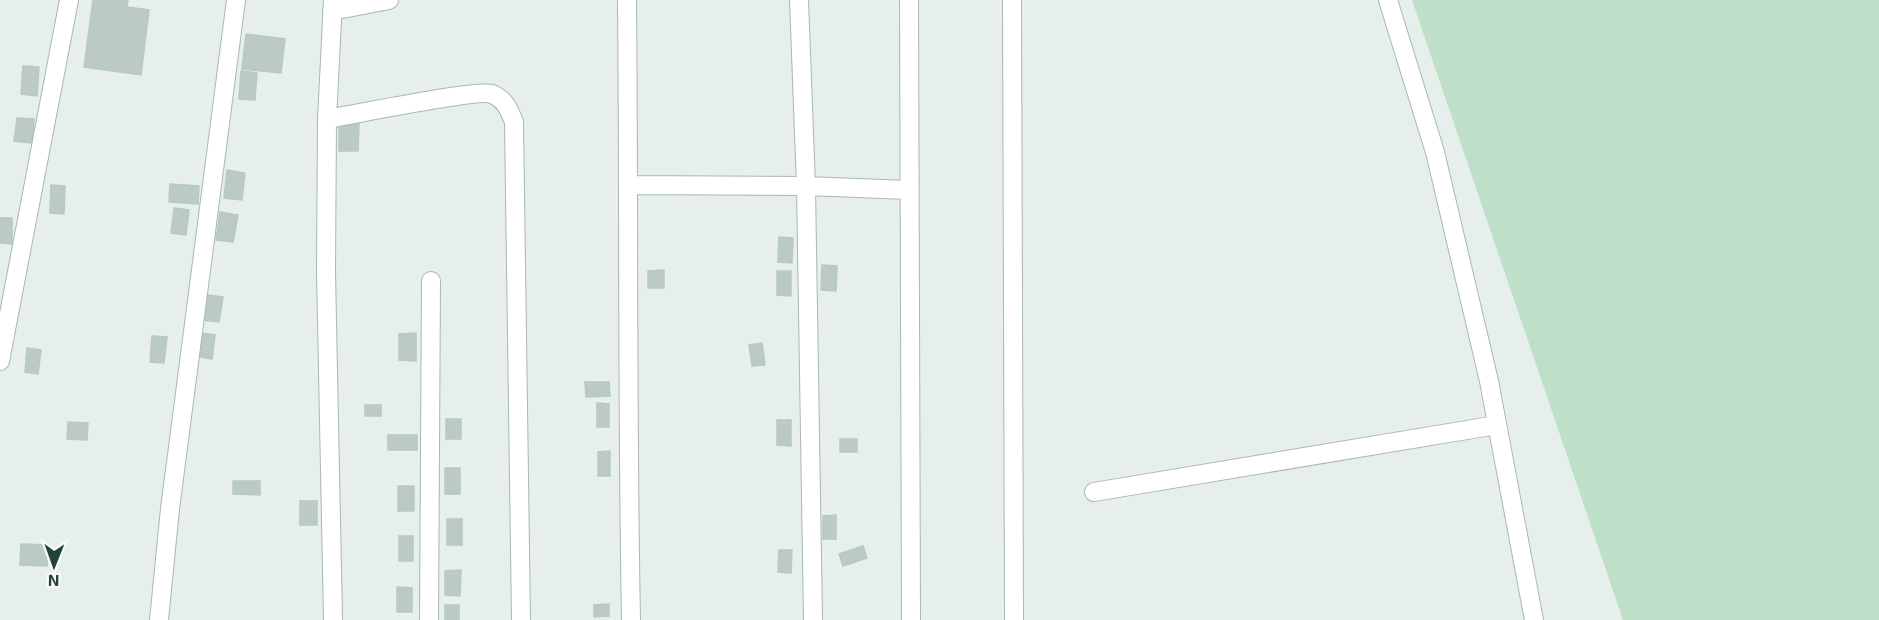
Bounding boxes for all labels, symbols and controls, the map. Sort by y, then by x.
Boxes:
north arrow [24,536,84,596]
text: N [48,572,60,591]

